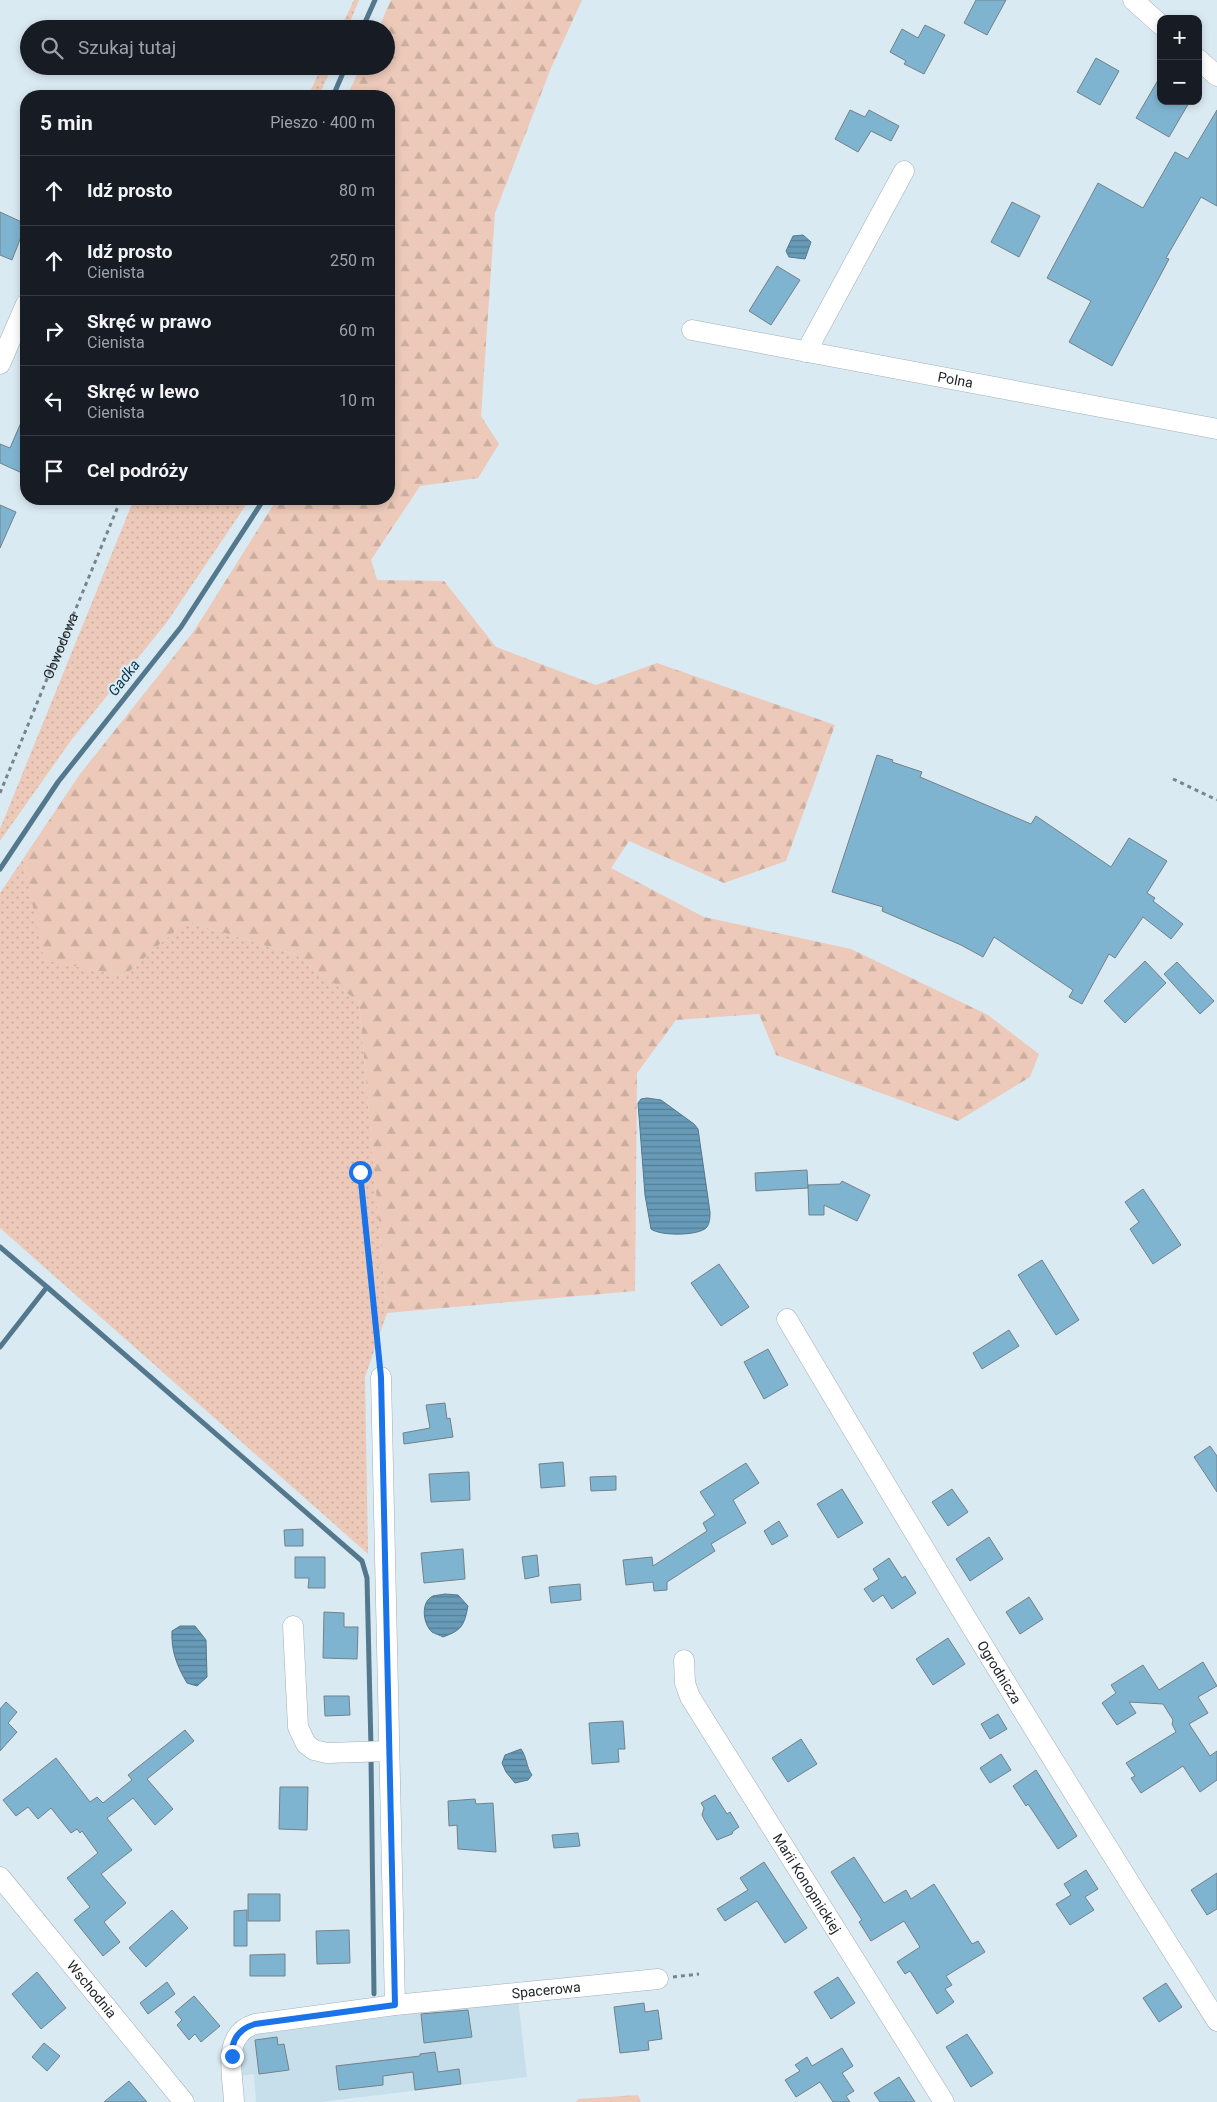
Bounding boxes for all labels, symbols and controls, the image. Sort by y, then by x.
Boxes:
map controls [1157,15,1202,105]
button: + [1157,15,1202,60]
search box [20,20,395,75]
icon: search [38,34,66,62]
text: Szukaj tutaj [78,36,176,59]
button: − [1157,60,1202,105]
text: 5 min [40,111,93,135]
text: Pieszo · 400 m [270,113,375,132]
icon: ahead [40,177,68,205]
text: Idź prosto [87,179,172,202]
text: 80 m [339,181,375,200]
text: Idź prosto [87,240,172,263]
icon: ahead [40,247,68,275]
text: 250 m [330,251,375,270]
text: Cienista [87,263,145,282]
text: Skręć w prawo [87,310,211,333]
icon: right [40,317,68,345]
text: 60 m [339,321,375,340]
text: Cienista [87,333,145,352]
street label: Polna [936,369,974,391]
text: Skręć w lewo [87,380,199,403]
icon: left [40,387,68,415]
text: 10 m [339,391,375,410]
text: Cienista [87,403,145,422]
icon: arrive [40,457,68,485]
text: Cel podróży [87,459,188,482]
street label: Obwodowa [40,611,81,681]
water label: Gadka [104,656,144,700]
route start [349,1161,372,1184]
street label: Ogrodnicza [974,1638,1025,1707]
street label: Marii Konopnickiej [770,1831,844,1936]
street label: Wschodnia [64,1957,120,2021]
street label: Spacerowa [511,1979,581,2001]
route end [221,2045,244,2068]

